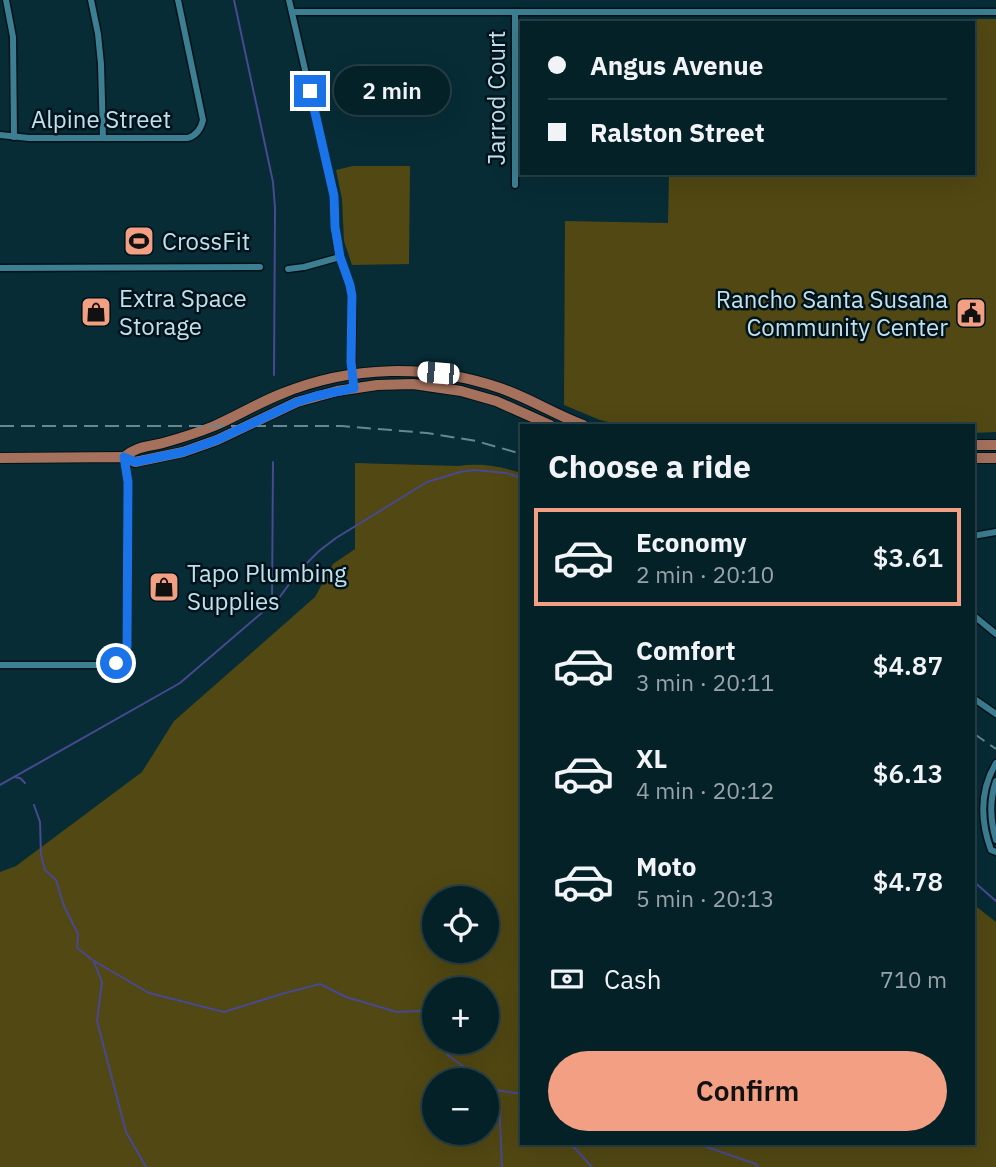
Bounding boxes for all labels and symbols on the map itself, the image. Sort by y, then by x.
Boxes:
street label: Jarrod Court [480,31,512,165]
callout: 2 min [334,66,450,116]
route end [294,75,326,107]
street label: Alpine Street [31,103,171,135]
sports icon: CrossFit [122,224,156,258]
place label: CrossFit [162,225,250,257]
place label: Extra Space Storage [119,282,247,342]
place label: Rancho Santa Susana Community Center [716,283,948,343]
shop icon: Extra Space Storage [79,295,113,329]
public building icon: Rancho Santa Susana Community Center [954,296,988,330]
car [417,361,460,385]
place label: Tapo Plumbing Supplies [187,557,347,617]
shop icon: Tapo Plumbing Supplies [147,570,181,604]
route start [100,647,132,679]

